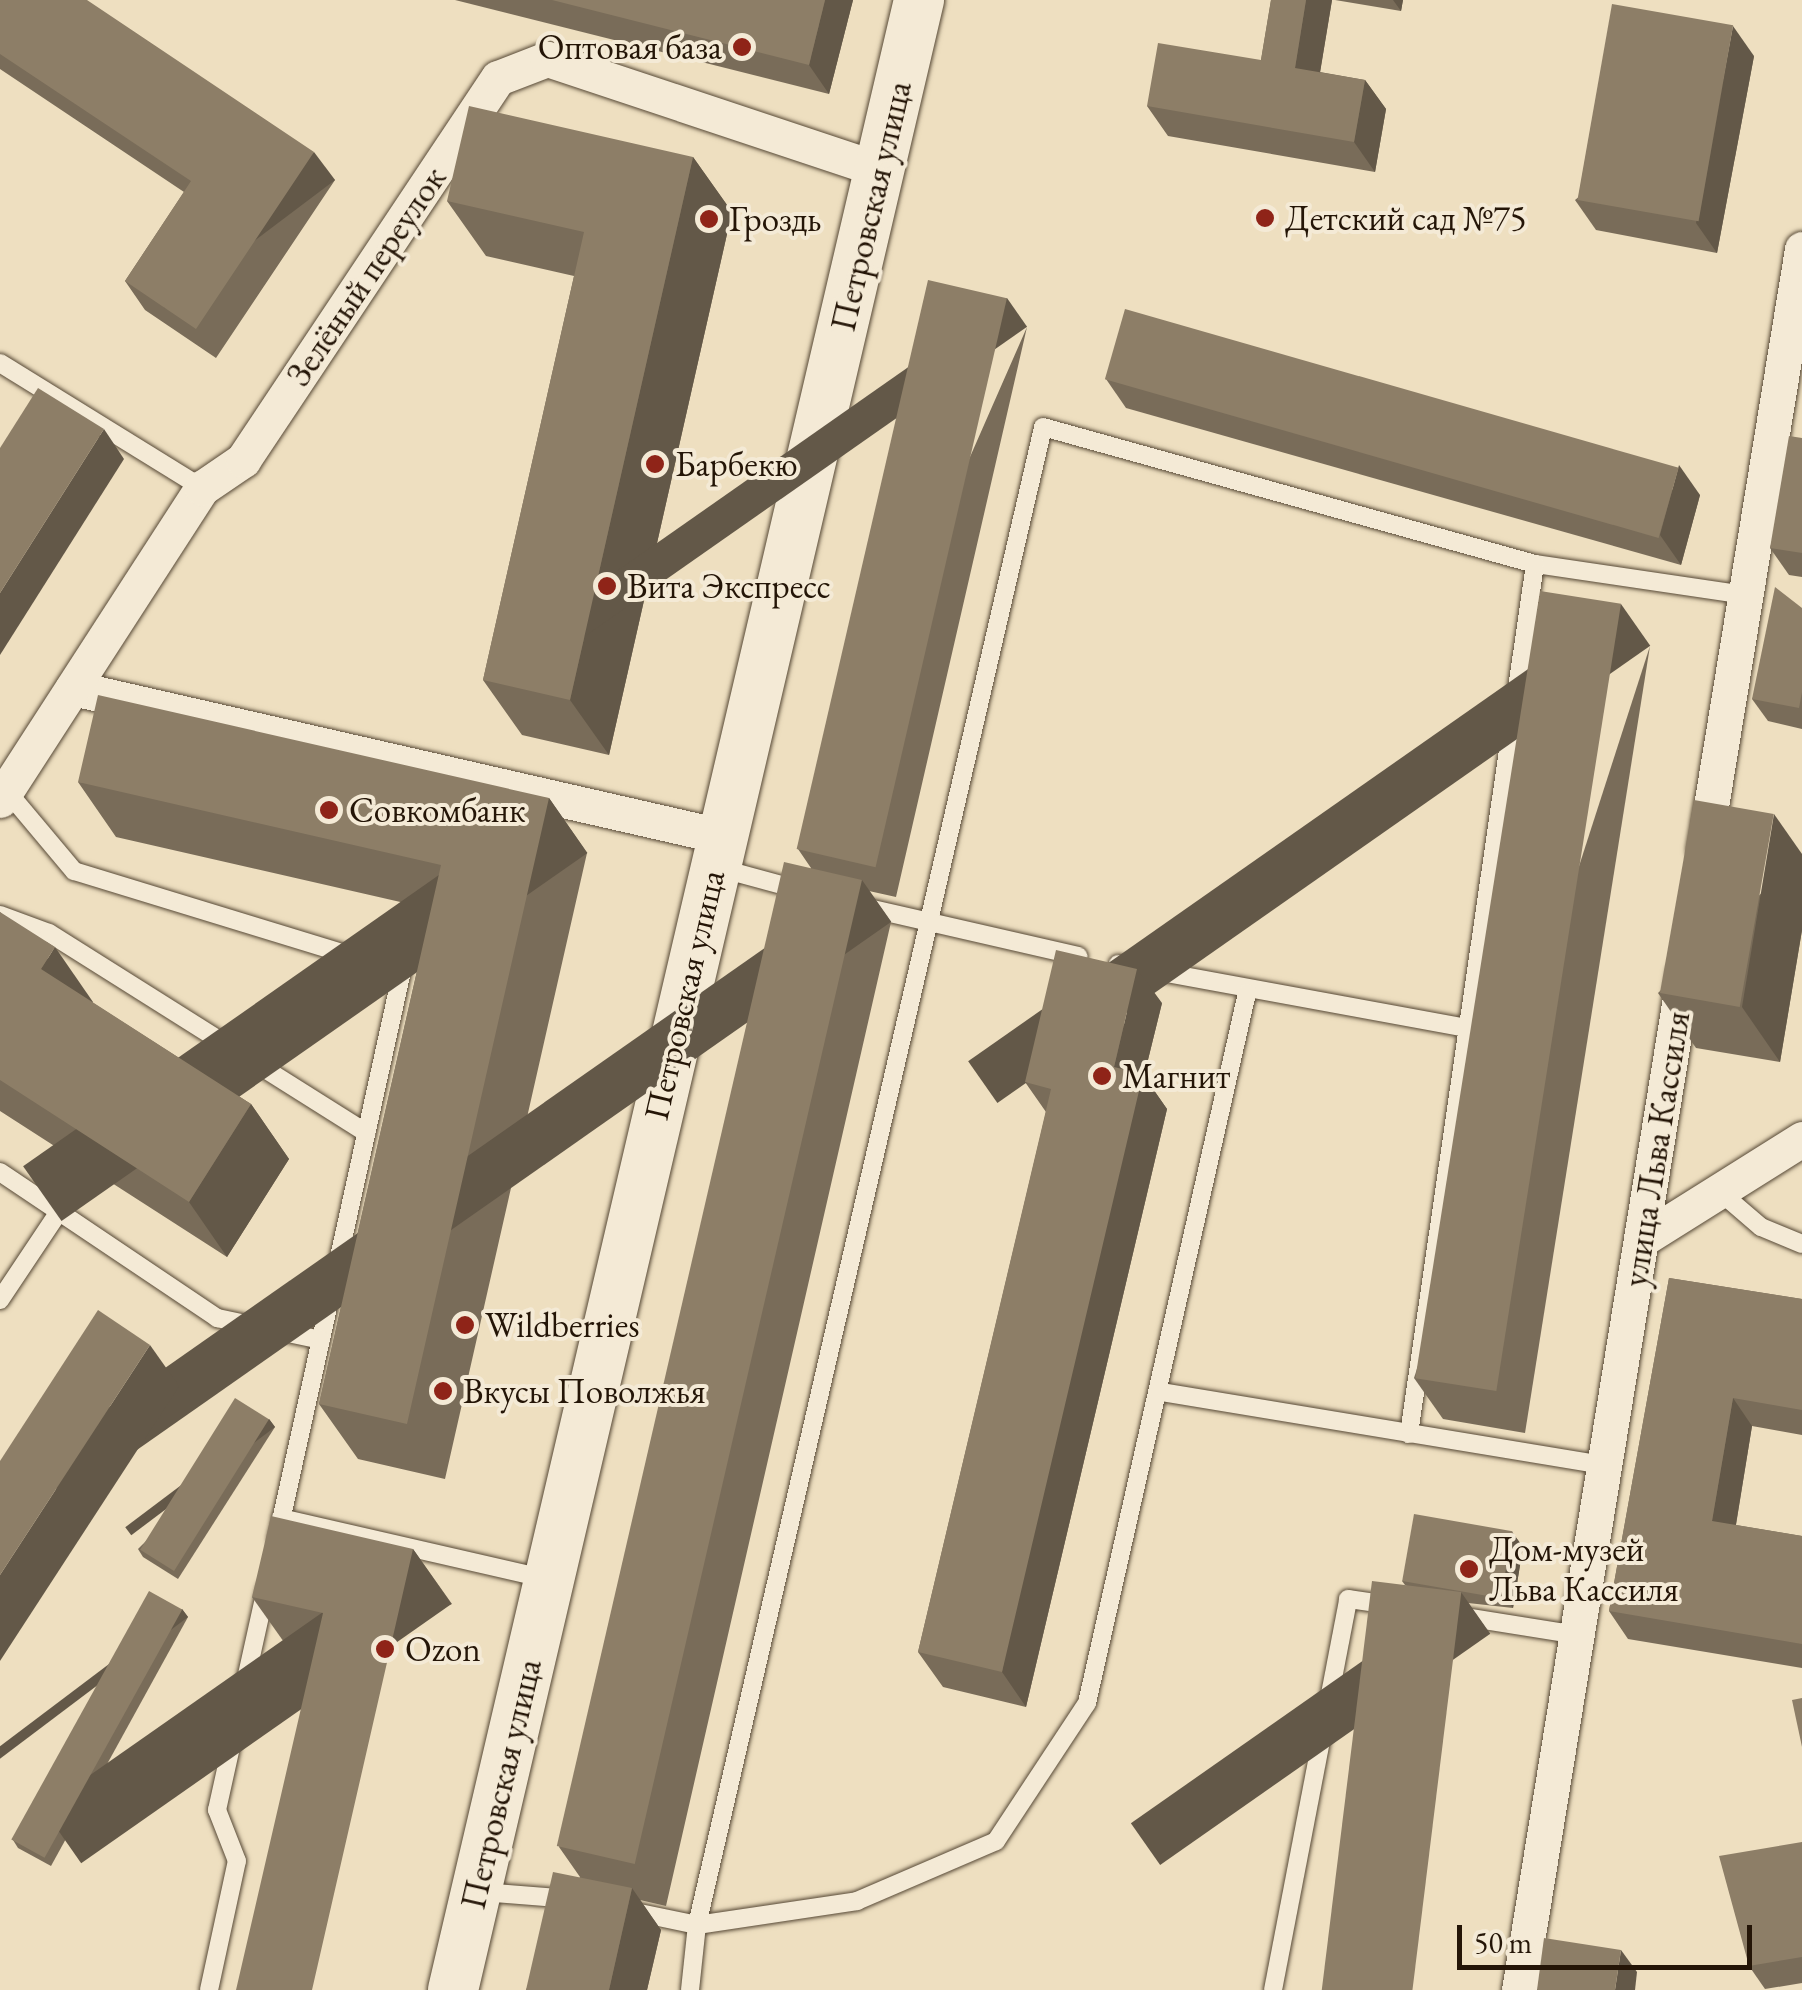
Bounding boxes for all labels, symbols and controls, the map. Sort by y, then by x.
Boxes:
place label: Оптовая база [538,26,722,68]
marker: Оптовая база [731,36,753,58]
street label: Петровская улица [822,77,920,335]
street label: Зелёный переулок [277,158,455,394]
place label: Детский сад №75 [1285,197,1527,239]
place label: Гроздь [729,198,821,240]
marker: Детский сад №75 [1254,207,1276,229]
marker: Гроздь [698,208,720,230]
place label: Барбекю [675,443,798,485]
marker: Барбекю [644,453,666,475]
place label: Вита Экспресс [627,565,831,607]
marker: Вита Экспресс [596,575,618,597]
place label: Совкомбанк [349,789,526,831]
marker: Совкомбанк [318,799,340,821]
street label: Петровская улица [635,866,733,1124]
street label: улица Льва Кассиля [1613,1008,1699,1290]
place label: Магнит [1122,1055,1230,1097]
marker: Магнит [1091,1065,1113,1087]
place label: Wildberries [485,1304,640,1346]
marker: Wildberries [454,1314,476,1336]
place label: Вкусы Поволжья [463,1370,706,1412]
marker: Вкусы Поволжья [432,1380,454,1402]
place label: Дом-музей Льва Кассиля [1489,1528,1679,1610]
marker: Дом-музей Льва Кассиля [1458,1558,1480,1580]
place label: Ozon [405,1628,481,1670]
marker: Ozon [374,1638,396,1660]
street label: Петровская улица [452,1655,550,1913]
scale bar [1462,1905,1757,1967]
text: 50 m [1474,1923,1532,1962]

